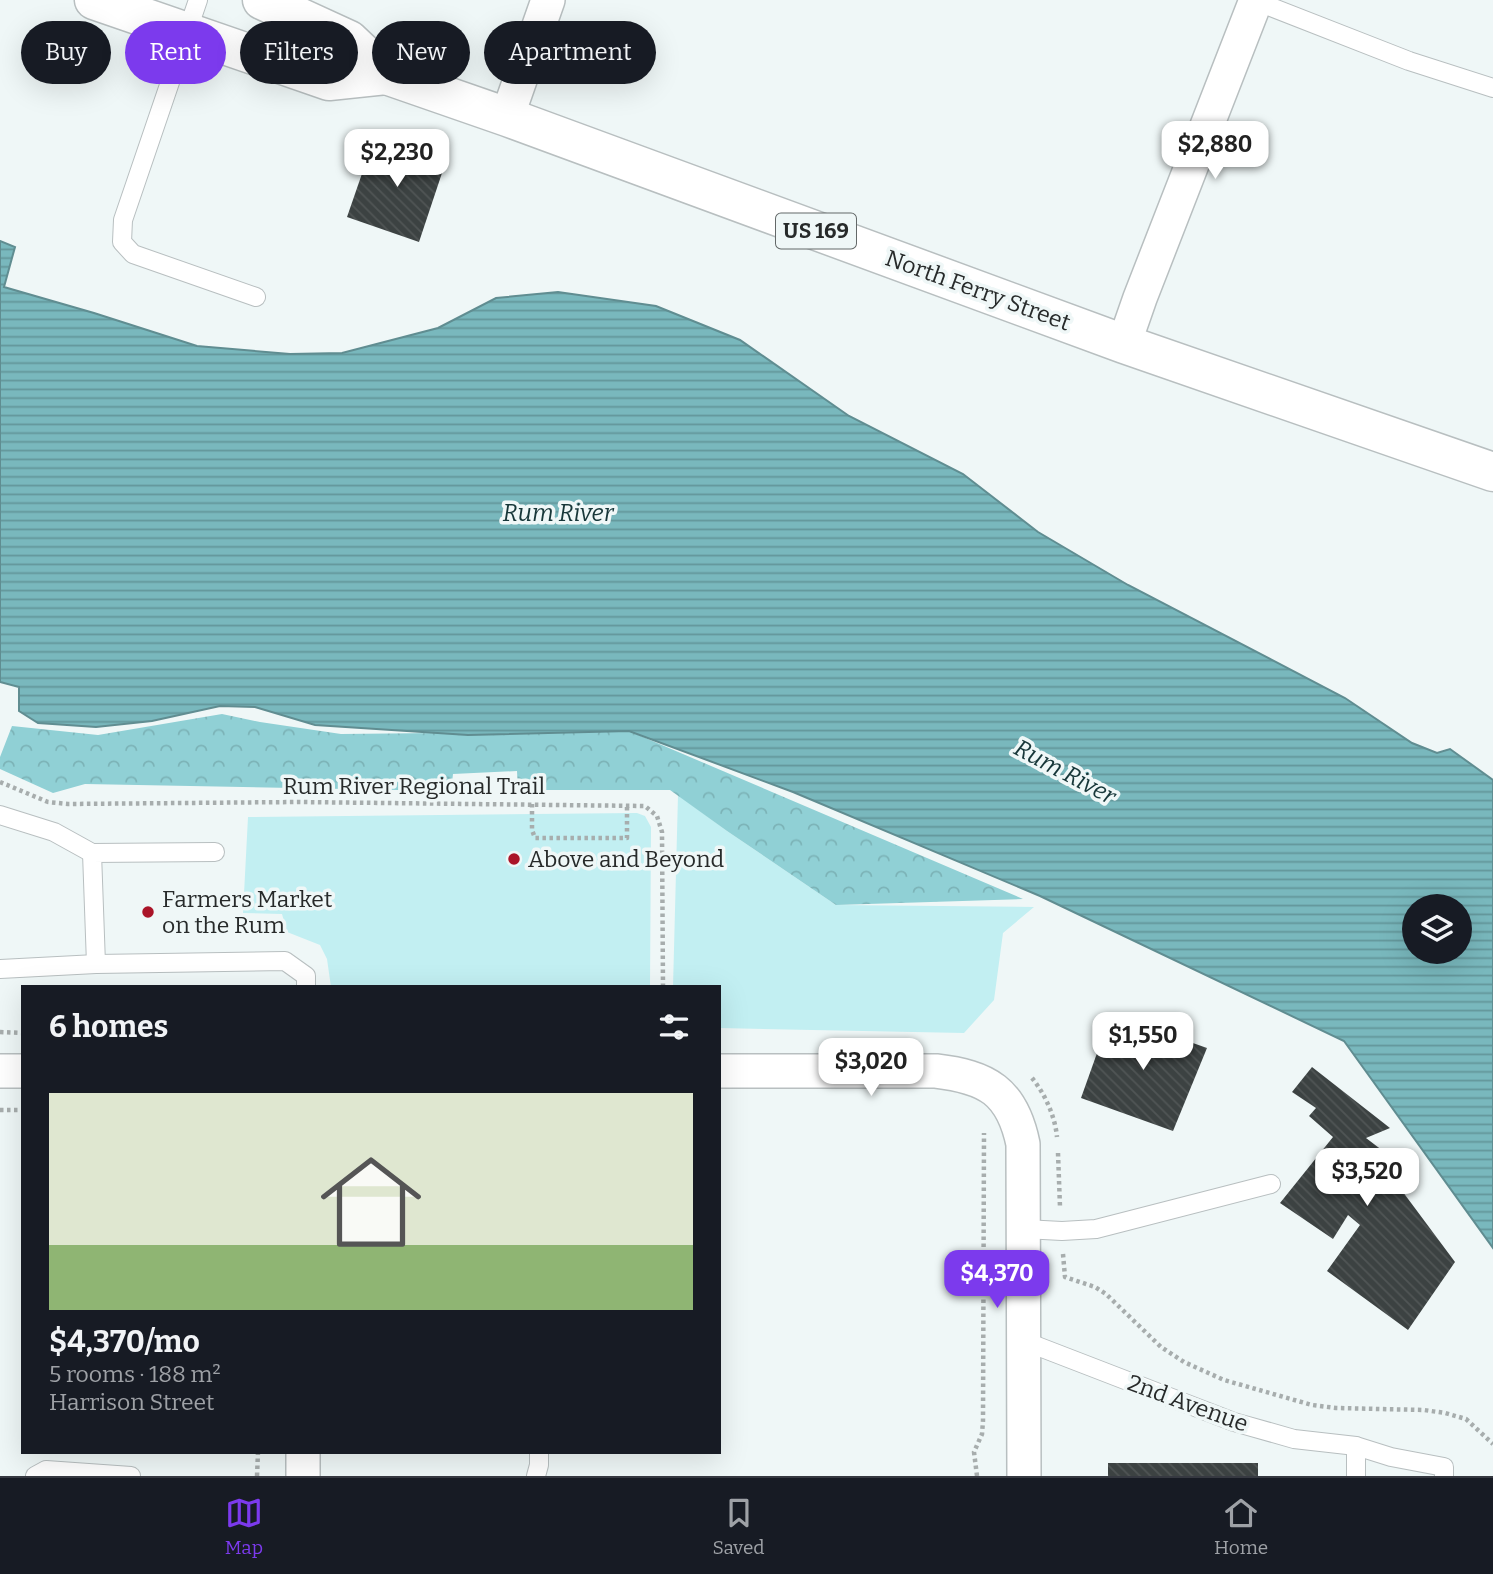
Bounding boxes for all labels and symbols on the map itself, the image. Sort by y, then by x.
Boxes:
pin: $2,880 [1158,122,1272,181]
pin: $2,230 [340,130,454,189]
road number: US 169 [776,214,856,248]
street label: North Ferry Street [882,244,1074,336]
water label: Rum River [503,499,615,527]
water label: Rum River [1010,734,1122,811]
street label: Rum River Regional Trail [283,772,546,800]
place label: Above and Beyond [528,845,724,873]
marker: Above and Beyond [506,851,522,867]
place label: Farmers Market on the Rum [162,885,332,939]
marker: Farmers Market on the Rum [140,904,156,920]
pin: $1,550 [1086,1012,1200,1072]
pin: $3,020 [814,1038,928,1098]
pin: $3,520 [1310,1148,1424,1208]
pin: $4,370 [940,1250,1054,1310]
street label: 2nd Avenue [1124,1368,1252,1438]

